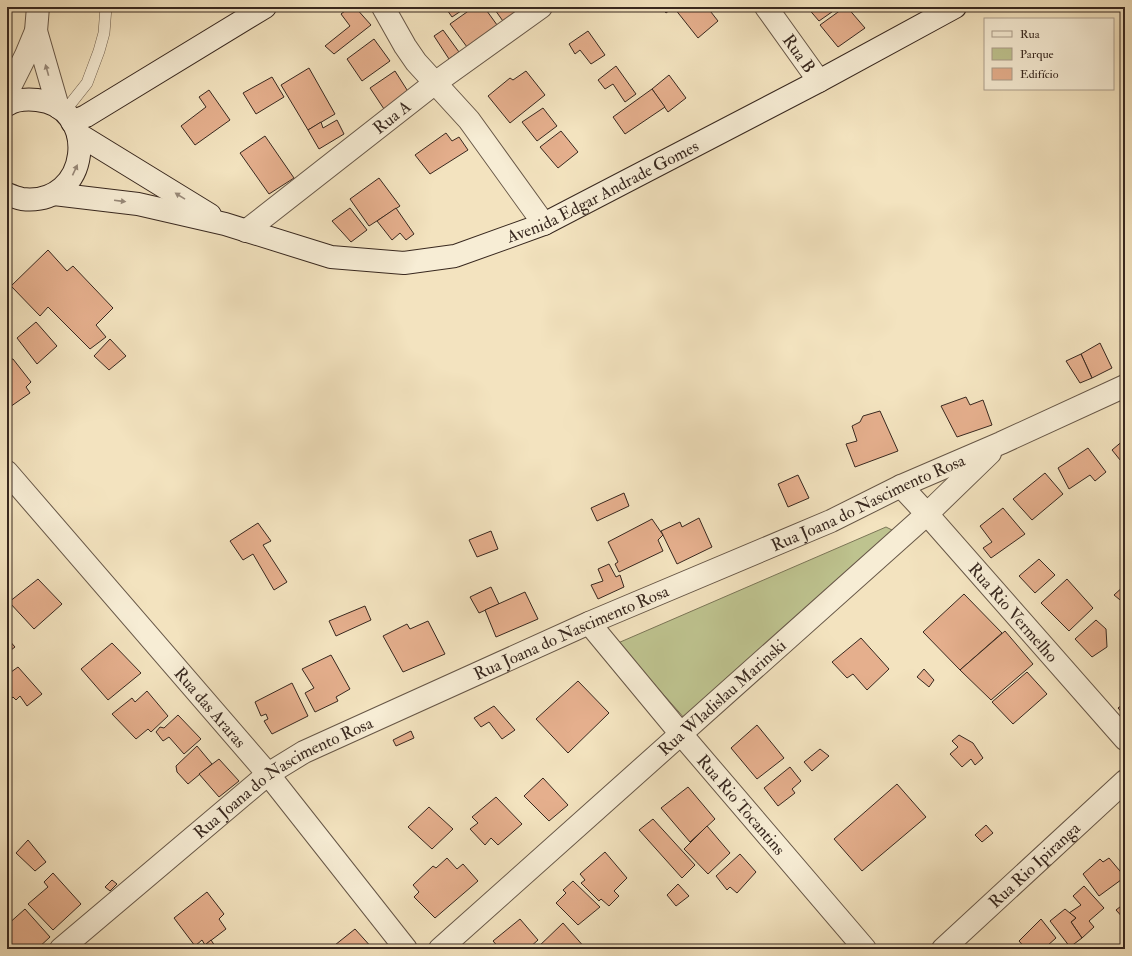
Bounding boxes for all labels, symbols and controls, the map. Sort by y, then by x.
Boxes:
legend [984,18,1114,90]
text: Rua [1020,27,1041,42]
street label: Rua B [778,30,820,77]
text: Parque [1020,47,1054,62]
one-way arrow [44,63,50,75]
text: Edifício [1020,67,1059,82]
street label: Rua A [369,96,415,138]
street label: Avenida Edgar Andrade Gomes [503,135,702,247]
one-way arrow [72,164,78,175]
one-way arrow [174,192,186,199]
one-way arrow [114,198,126,204]
street label: Rua Joana do Nascimento Rosa [768,449,969,556]
street label: Rua Rio Vermelho [964,558,1063,666]
street label: Rua Joana do Nascimento Rosa [470,580,673,684]
street label: Rua Wladislau Marinski [654,634,791,760]
street label: Rua das Araras [170,663,251,752]
street label: Rua Joana do Nascimento Rosa [189,711,377,843]
street label: Rua Rio Tocantins [693,750,790,859]
street label: Rua Rio Ipiranga [984,817,1085,912]

